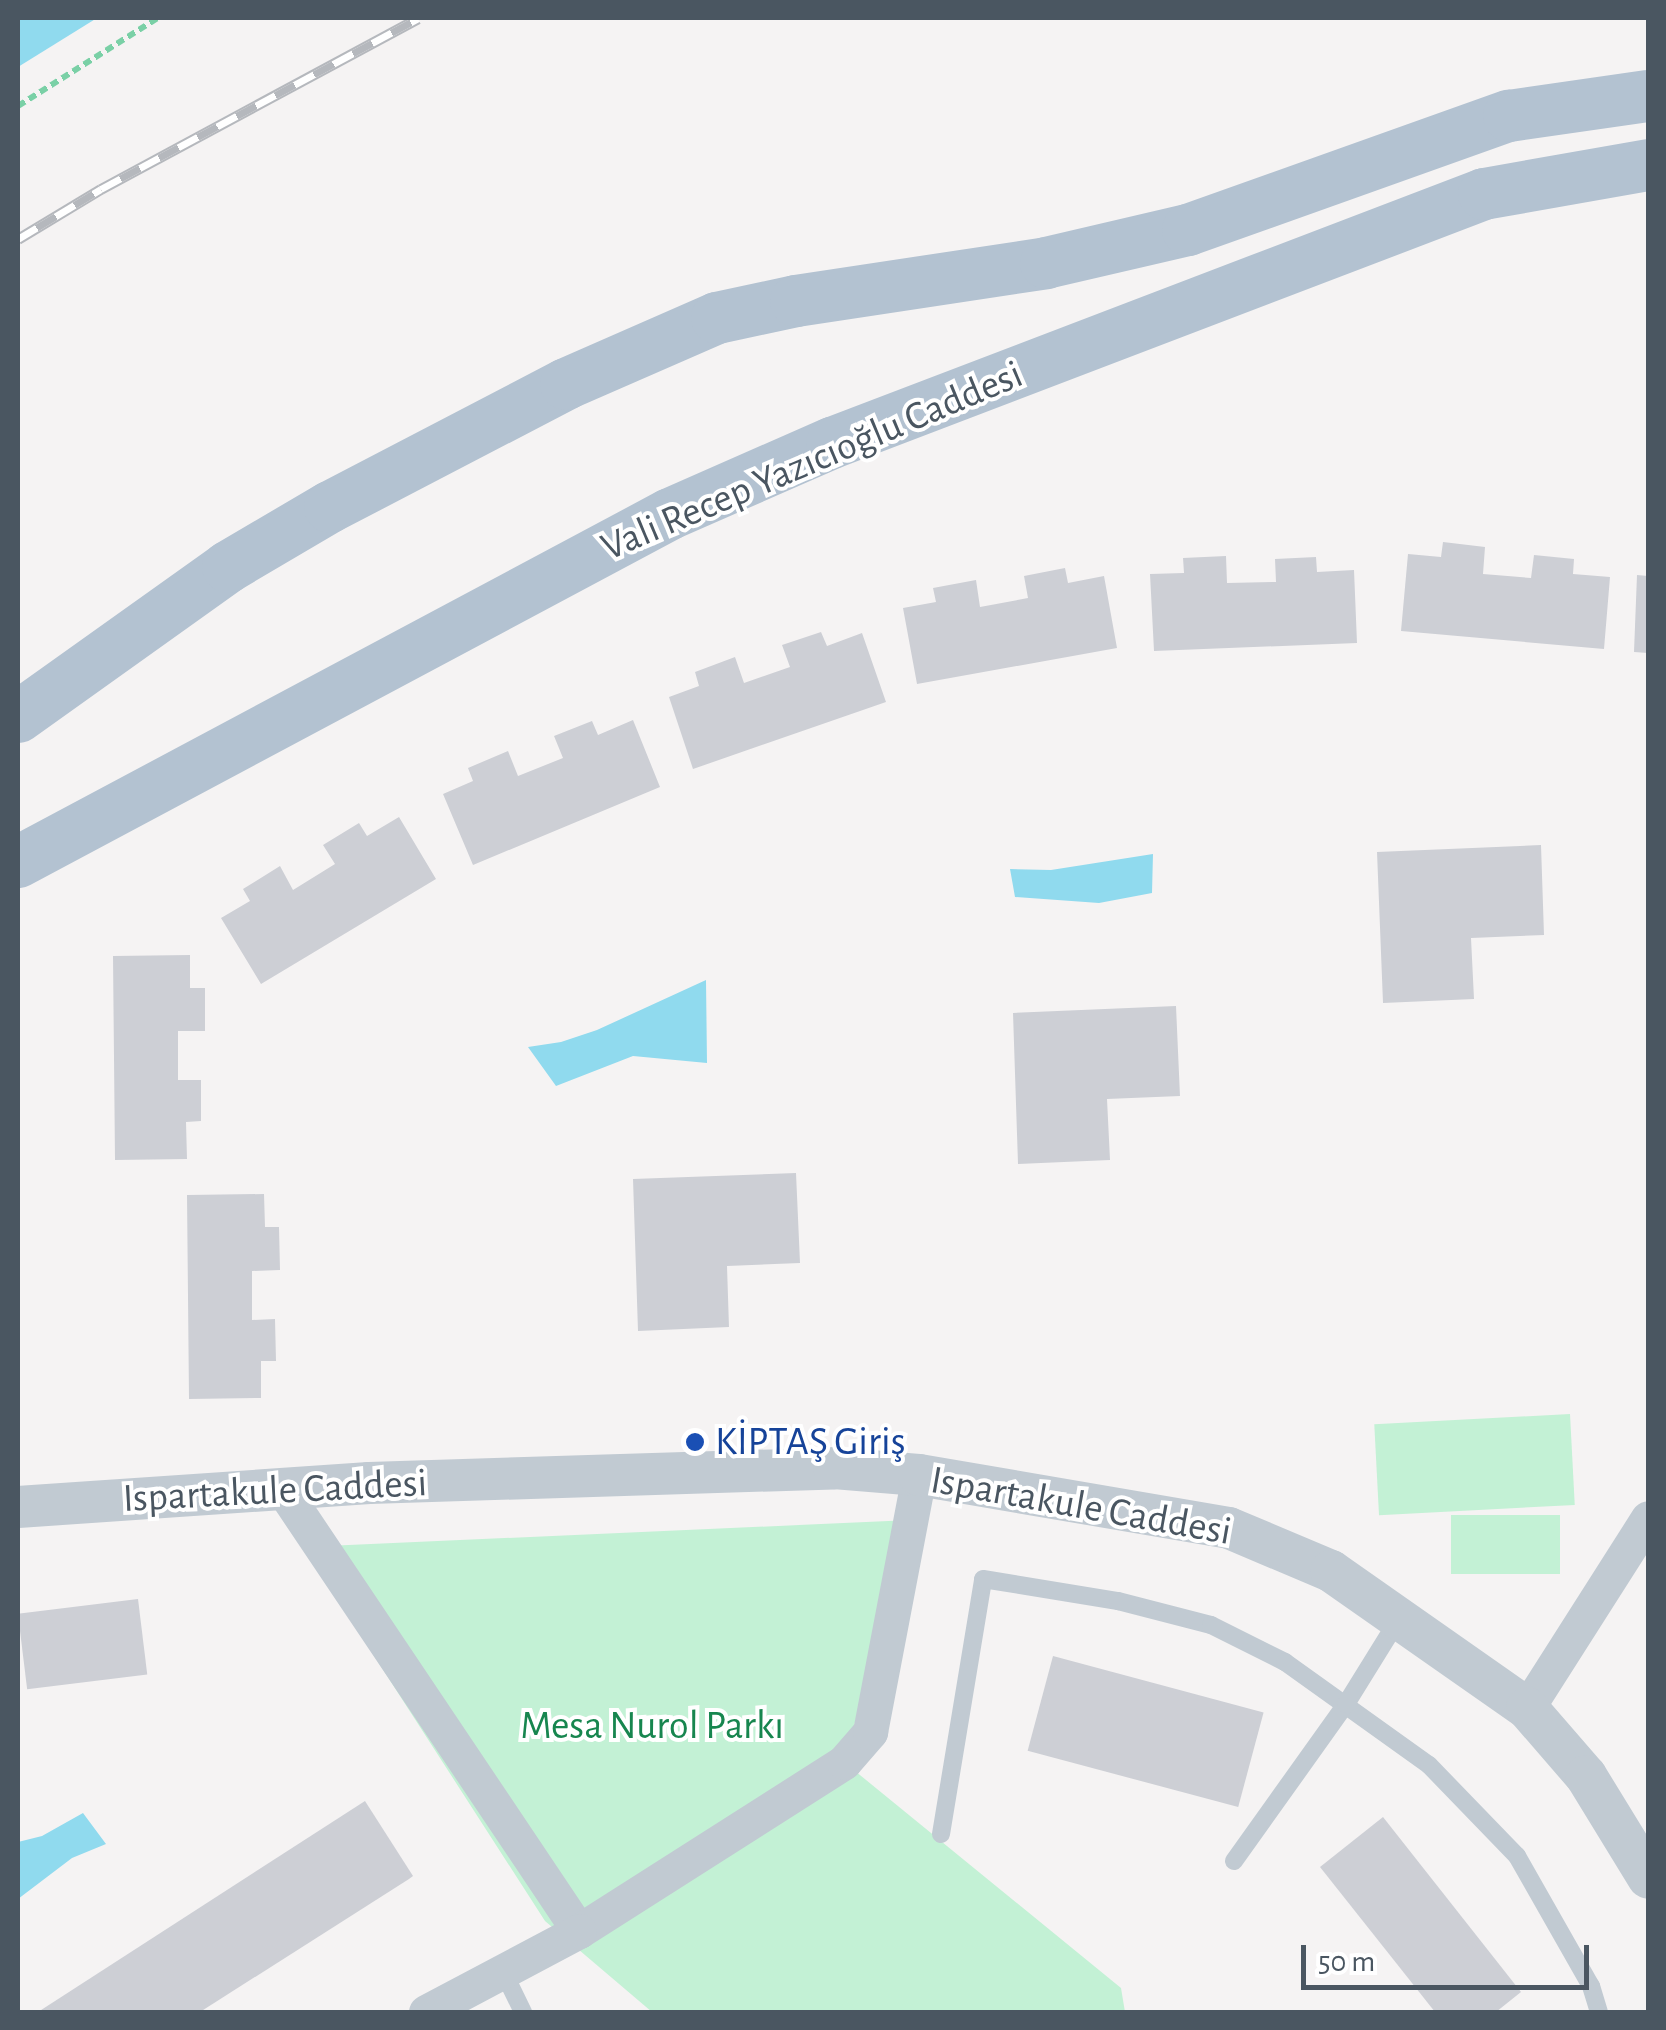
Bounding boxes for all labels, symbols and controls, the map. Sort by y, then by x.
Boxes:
street label: Vali Recep Yazıcıoğlu Caddesi [594,350,1030,572]
place label: KİPTAŞ Giriş [715,1418,905,1466]
marker: KİPTAŞ Giriş [684,1431,706,1453]
street label: Ispartakule Caddesi [927,1456,1235,1556]
street label: Ispartakule Caddesi [122,1459,428,1523]
park label: Mesa Nurol Parkı [520,1702,784,1750]
scale bar [1306,1925,1594,1987]
text: 50 m [1318,1947,1375,1977]

